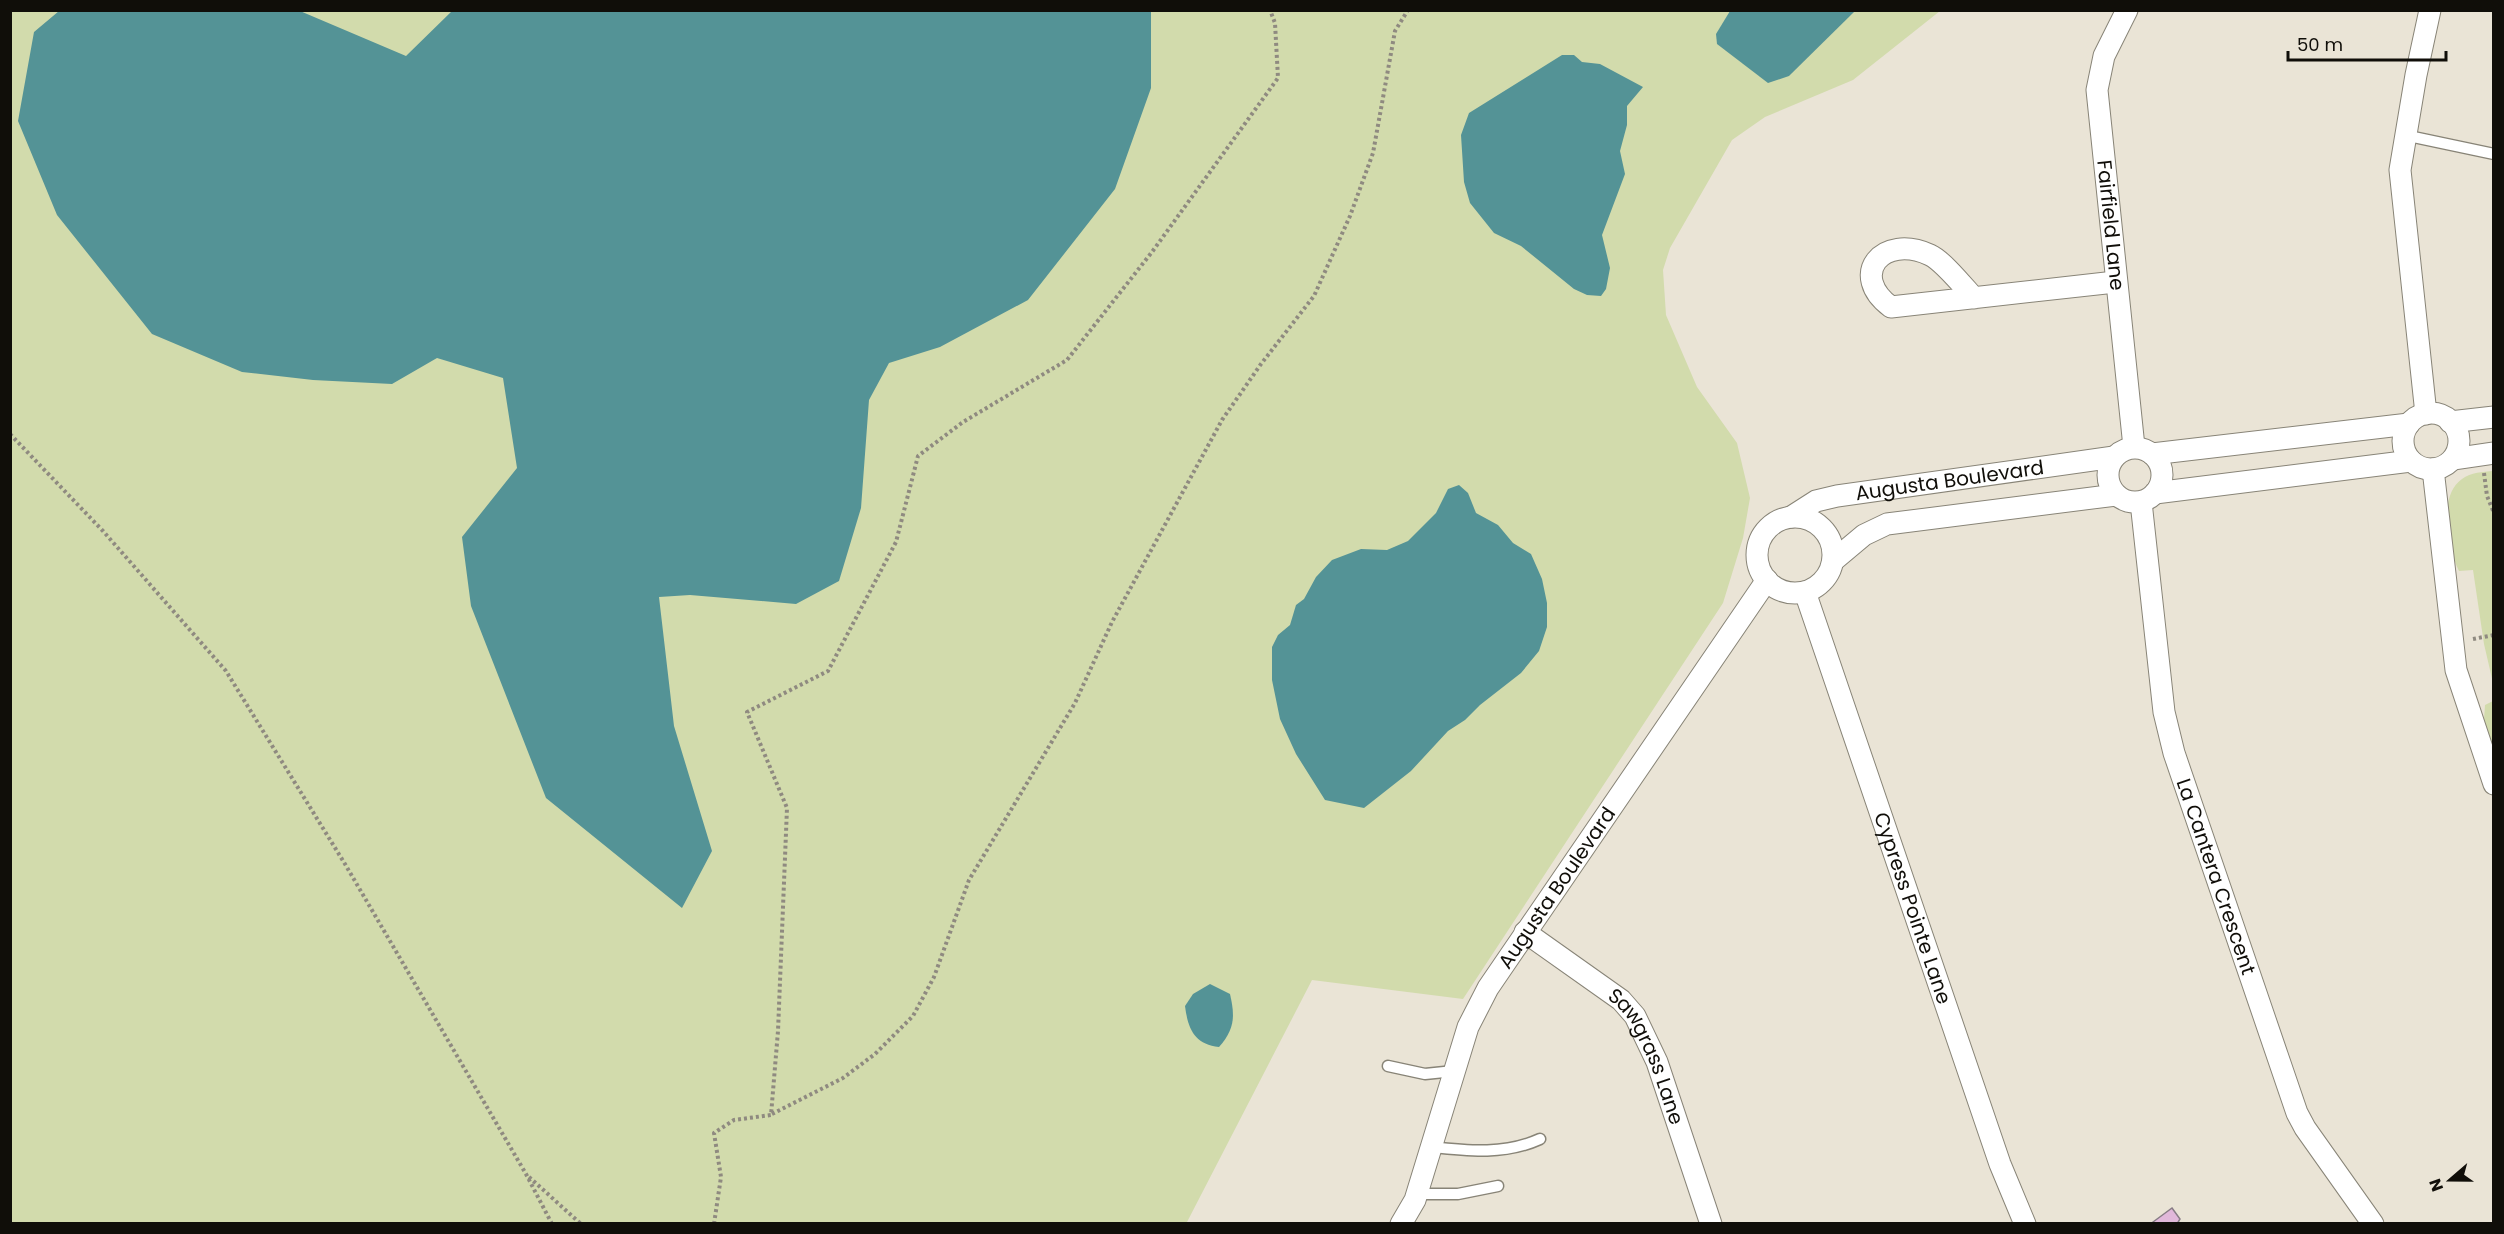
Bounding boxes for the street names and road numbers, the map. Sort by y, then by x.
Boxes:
street label: Fairfield Lane [2090,158,2132,292]
street label: Augusta Boulevard [1853,453,2046,507]
street label: La Cantera Crescent [2170,775,2263,978]
street label: Augusta Boulevard [1491,801,1622,974]
street label: Cypress Pointe Lane [1867,809,1958,1008]
street label: Sawgrass Lane [1603,981,1691,1128]

